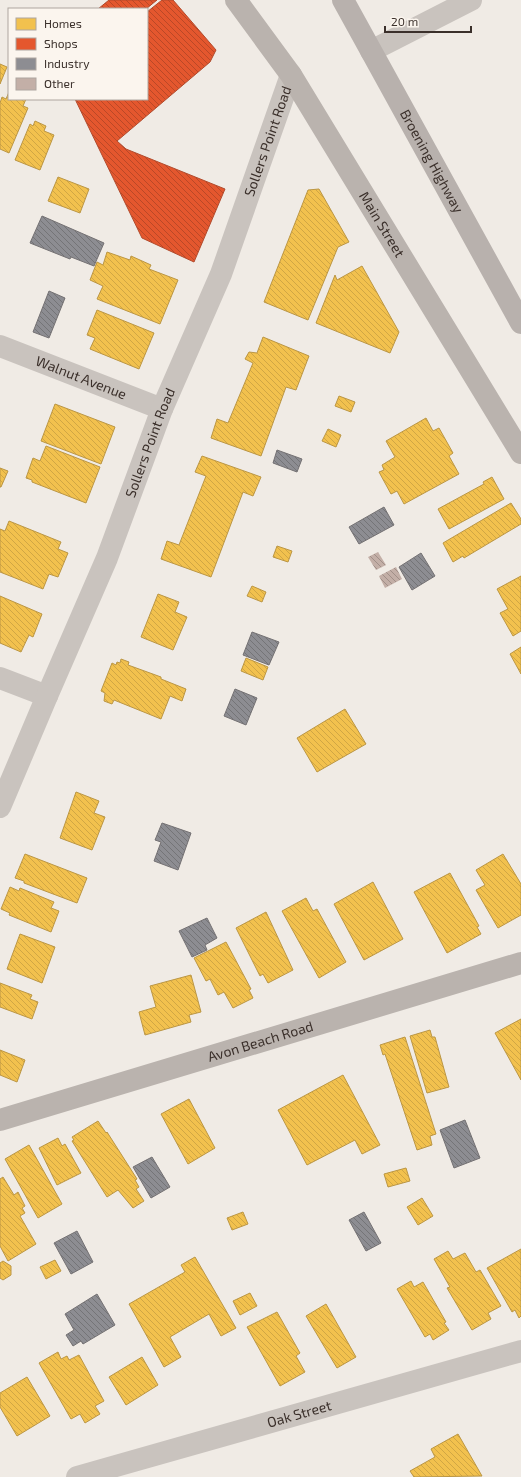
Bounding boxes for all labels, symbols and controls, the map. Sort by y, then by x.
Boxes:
legend [8,8,148,100]
scale bar [385,8,471,34]
text: 20 m [391,14,418,28]
text: Homes [44,16,82,30]
text: Shops [44,36,78,50]
text: Industry [44,56,90,70]
text: Other [44,76,75,90]
street label: Sollers Point Road [240,83,295,199]
street label: Broening Highway [397,106,468,216]
street label: Main Street [356,188,409,260]
street label: Walnut Avenue [33,352,129,402]
street label: Sollers Point Road [121,385,178,500]
street label: Avon Beach Road [206,1017,315,1065]
street label: Oak Street [265,1396,333,1431]

